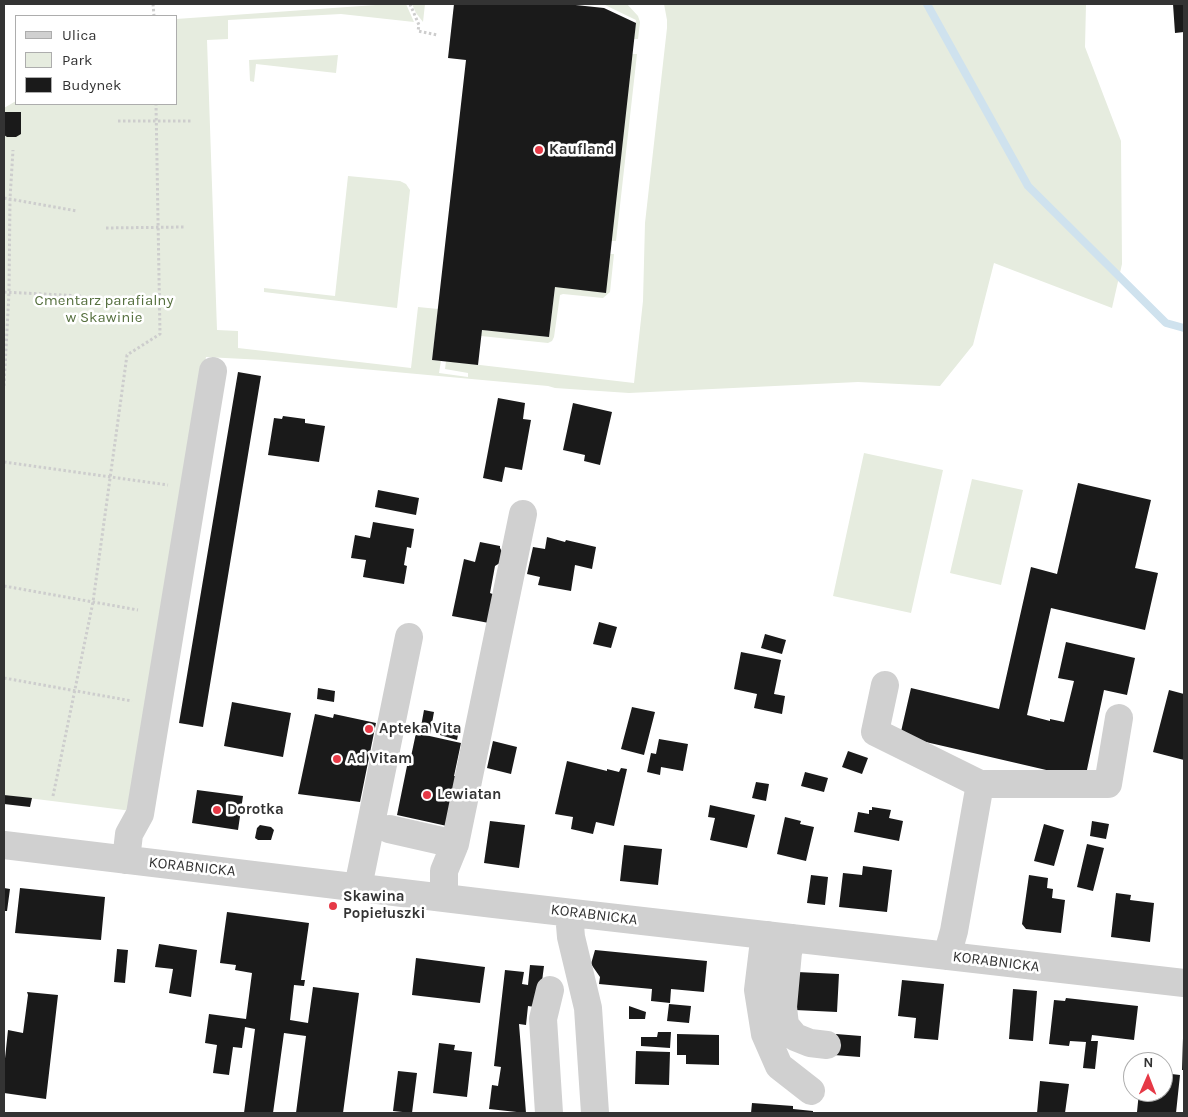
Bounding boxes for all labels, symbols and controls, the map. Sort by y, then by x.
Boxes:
legend [15,15,178,105]
text: Ulica [62,26,96,44]
text: Park [62,51,92,69]
text: Budynek [62,76,121,94]
place label: Kaufland [549,141,614,159]
marker: Kaufland [533,144,545,156]
park label: Cmentarz parafialny w Skawinie [35,292,173,327]
place label: Apteka Vita [379,720,461,738]
marker: Apteka Vita [363,723,375,735]
place label: Ad Vitam [347,750,412,768]
marker: Ad Vitam [331,753,343,765]
place label: Lewiatan [437,786,501,804]
marker: Lewiatan [421,789,433,801]
place label: Dorotka [227,801,284,819]
marker: Dorotka [211,804,223,816]
street label: KORABNICKA [148,853,236,881]
place label: Skawina Popiełuszki [343,888,425,923]
marker: Skawina Popiełuszki [327,900,339,912]
street label: KORABNICKA [550,901,638,929]
street label: KORABNICKA [952,948,1040,976]
north arrow [1123,1052,1173,1102]
text: N [1143,1054,1153,1071]

